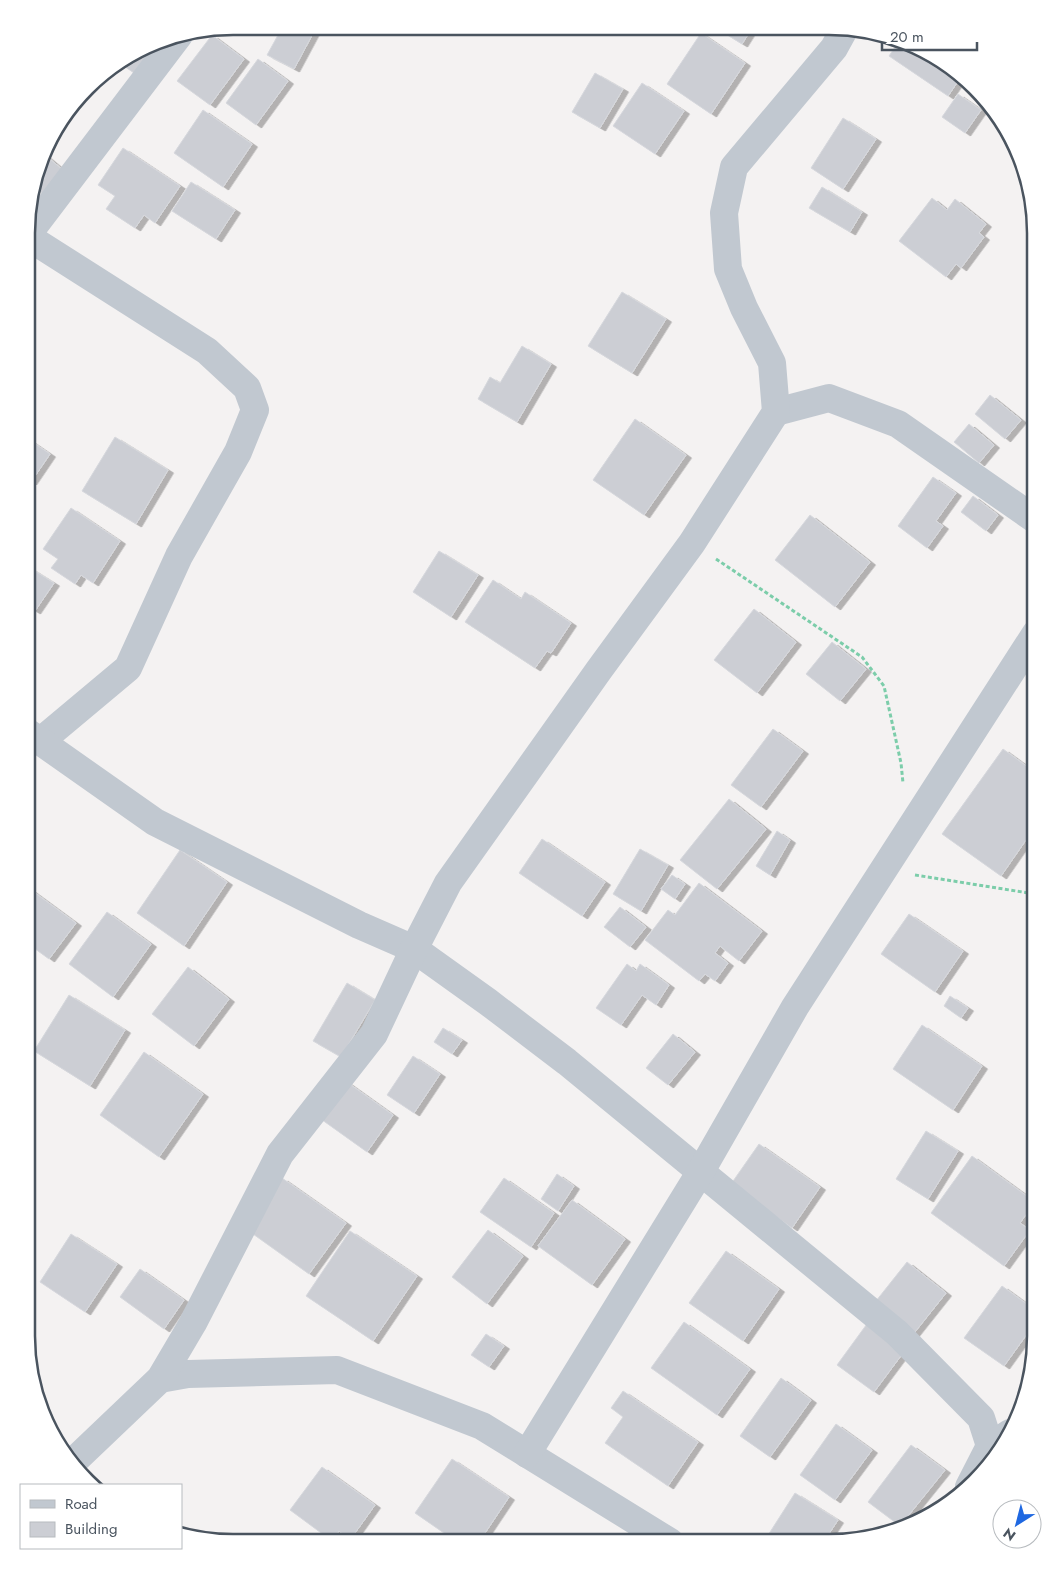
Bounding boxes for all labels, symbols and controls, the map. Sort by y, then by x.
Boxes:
scale bar [882,20,977,52]
text: 20 m [890,26,924,48]
legend [20,1484,182,1549]
text: Road [65,1493,97,1515]
north arrow [992,1499,1042,1549]
text: Building [65,1518,117,1540]
text: N [999,1523,1020,1546]

